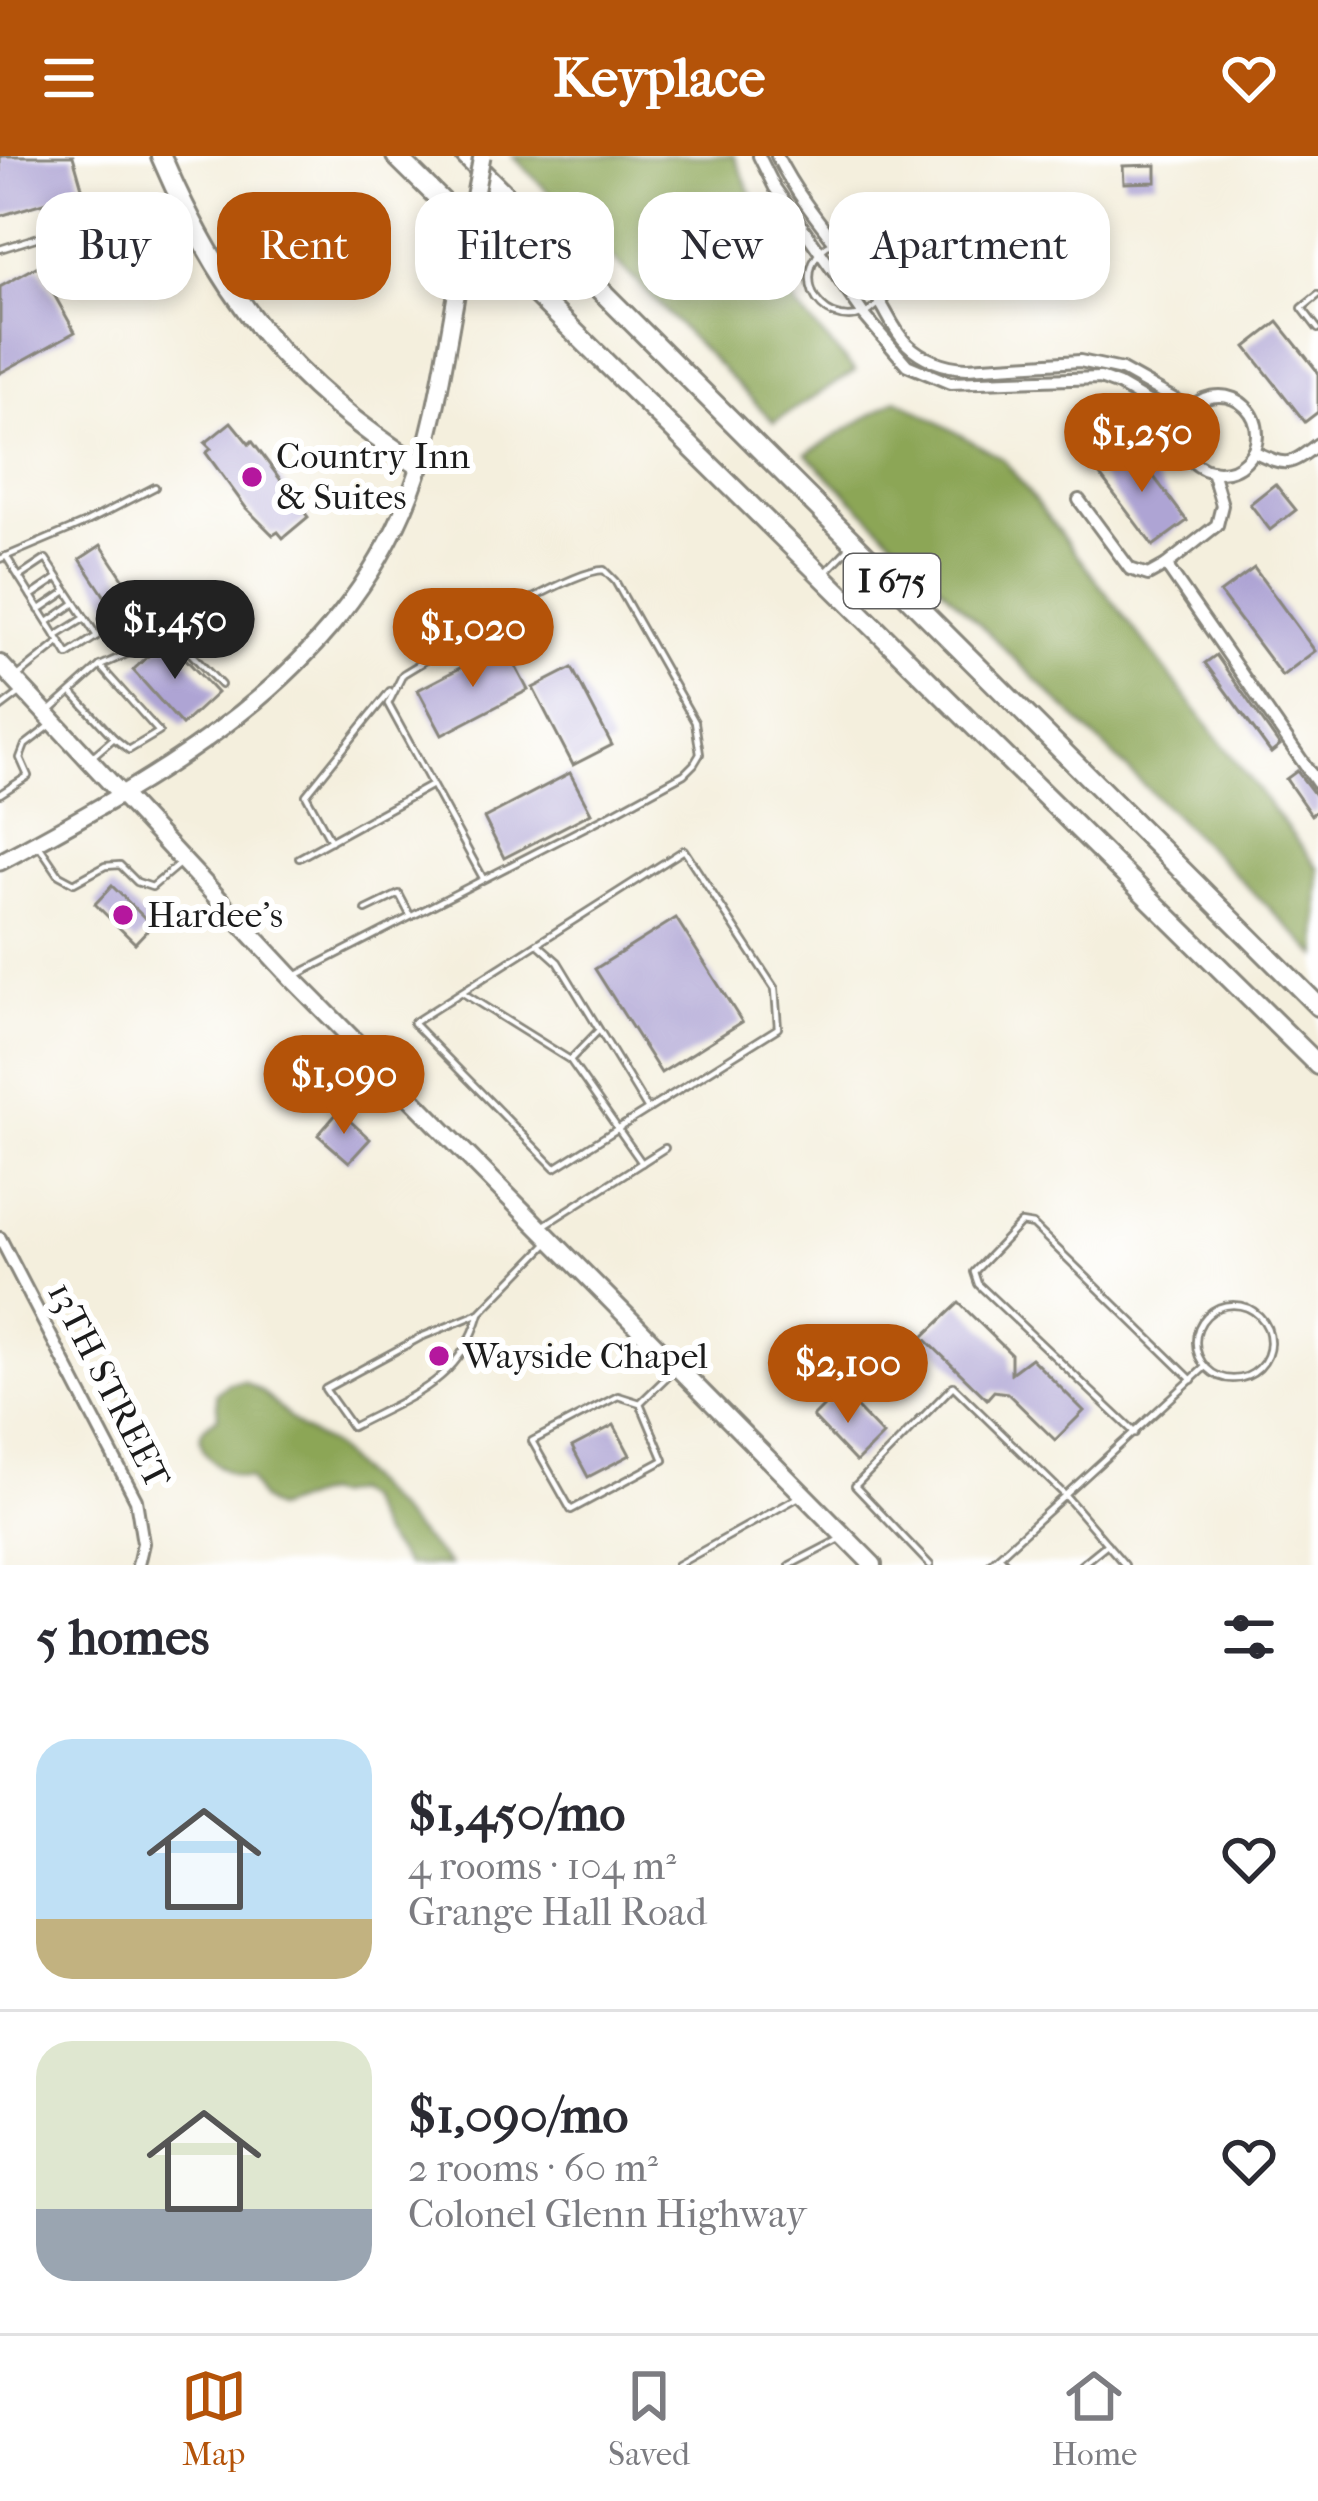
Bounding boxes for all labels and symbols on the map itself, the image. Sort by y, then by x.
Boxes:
pin: $1,250 [1044,393,1240,495]
place label: Country Inn & Suites [276,435,470,518]
marker: Country Inn & Suites [239,464,265,490]
road number: I 675 [844,554,940,608]
pin: $1,450 [77,580,273,682]
pin: $1,020 [375,588,571,690]
place label: Hardee's [147,894,283,936]
marker: Hardee's [110,902,136,928]
pin: $1,090 [246,1035,442,1137]
street label: 13TH STREET [39,1275,179,1496]
pin: $2,100 [750,1324,946,1426]
place label: Wayside Chapel [462,1335,708,1377]
marker: Wayside Chapel [426,1343,452,1369]

